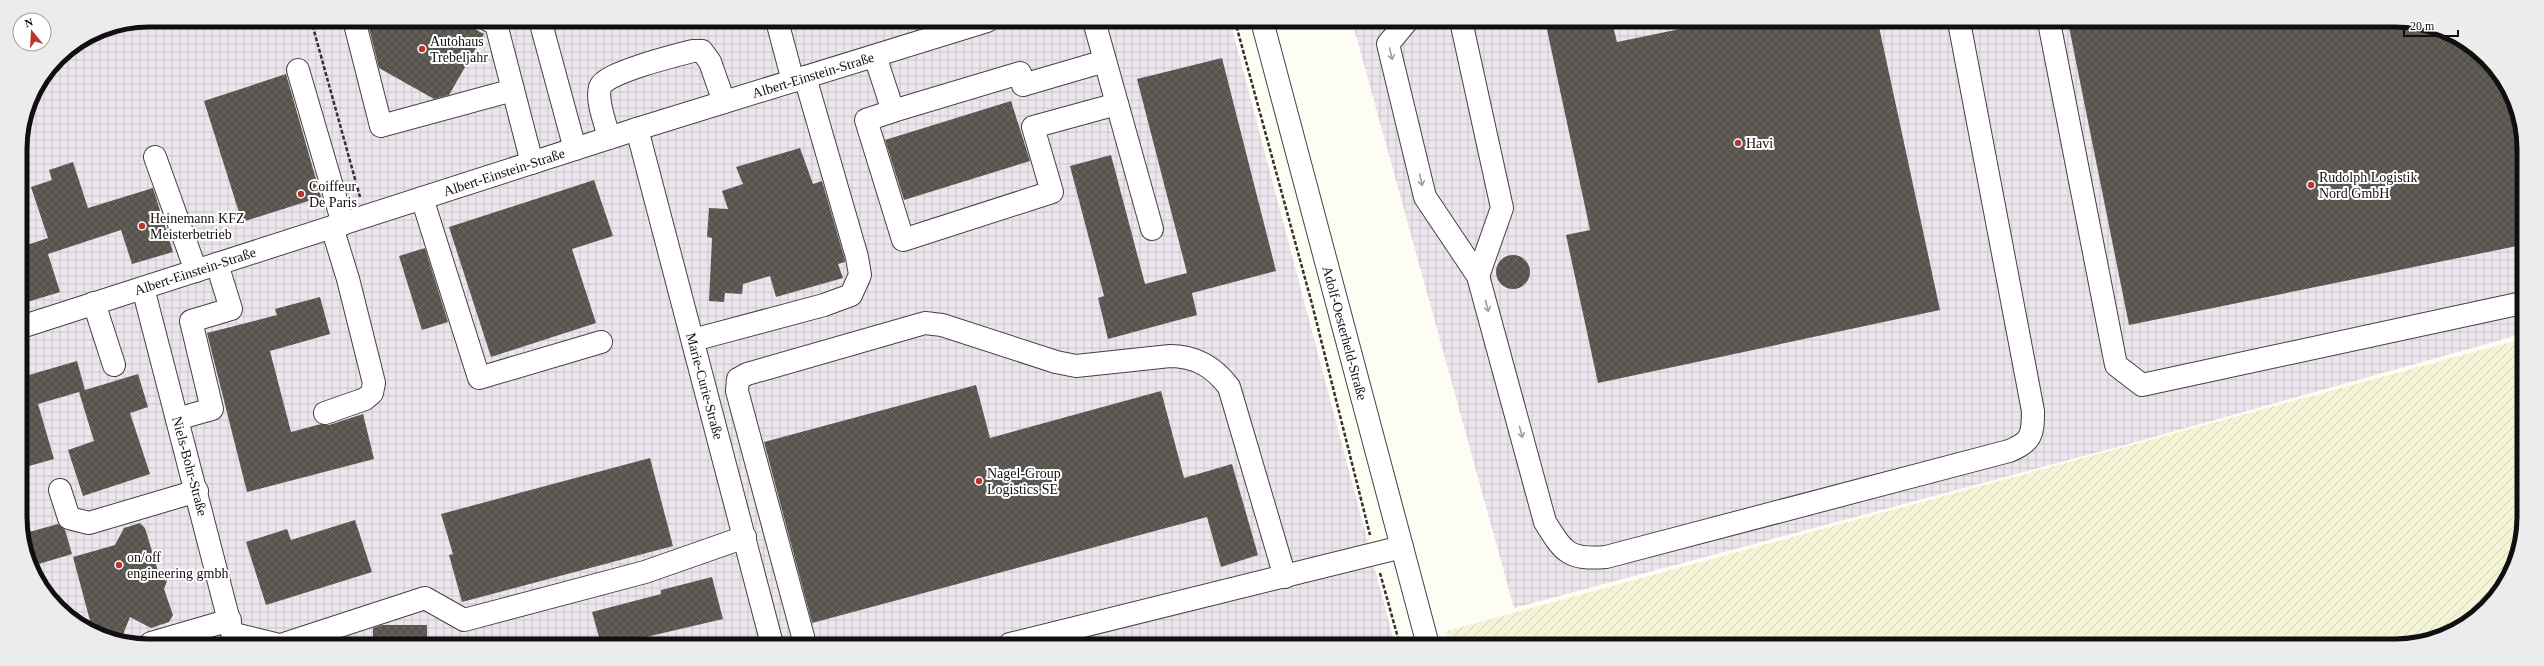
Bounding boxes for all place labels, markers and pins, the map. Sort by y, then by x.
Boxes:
place label: Autohaus Trebeljahr [430,34,488,65]
marker: Autohaus Trebeljahr [417,44,427,54]
place label: Havi [1746,136,1773,151]
marker: Havi [1733,138,1743,148]
place label: Rudolph Logistik Nord GmbH [2319,170,2417,201]
place label: Coiffeur De Paris [309,179,357,210]
marker: Rudolph Logistik Nord GmbH [2306,180,2316,190]
marker: Coiffeur De Paris [296,189,306,199]
place label: Heinemann KFZ Meisterbetrieb [150,211,244,242]
marker: Heinemann KFZ Meisterbetrieb [137,221,147,231]
place label: Nagel-Group Logistics SE [987,466,1061,497]
marker: Nagel-Group Logistics SE [974,476,984,486]
place label: on/off engineering gmbh [127,550,228,581]
marker: on/off engineering gmbh [114,560,124,570]

